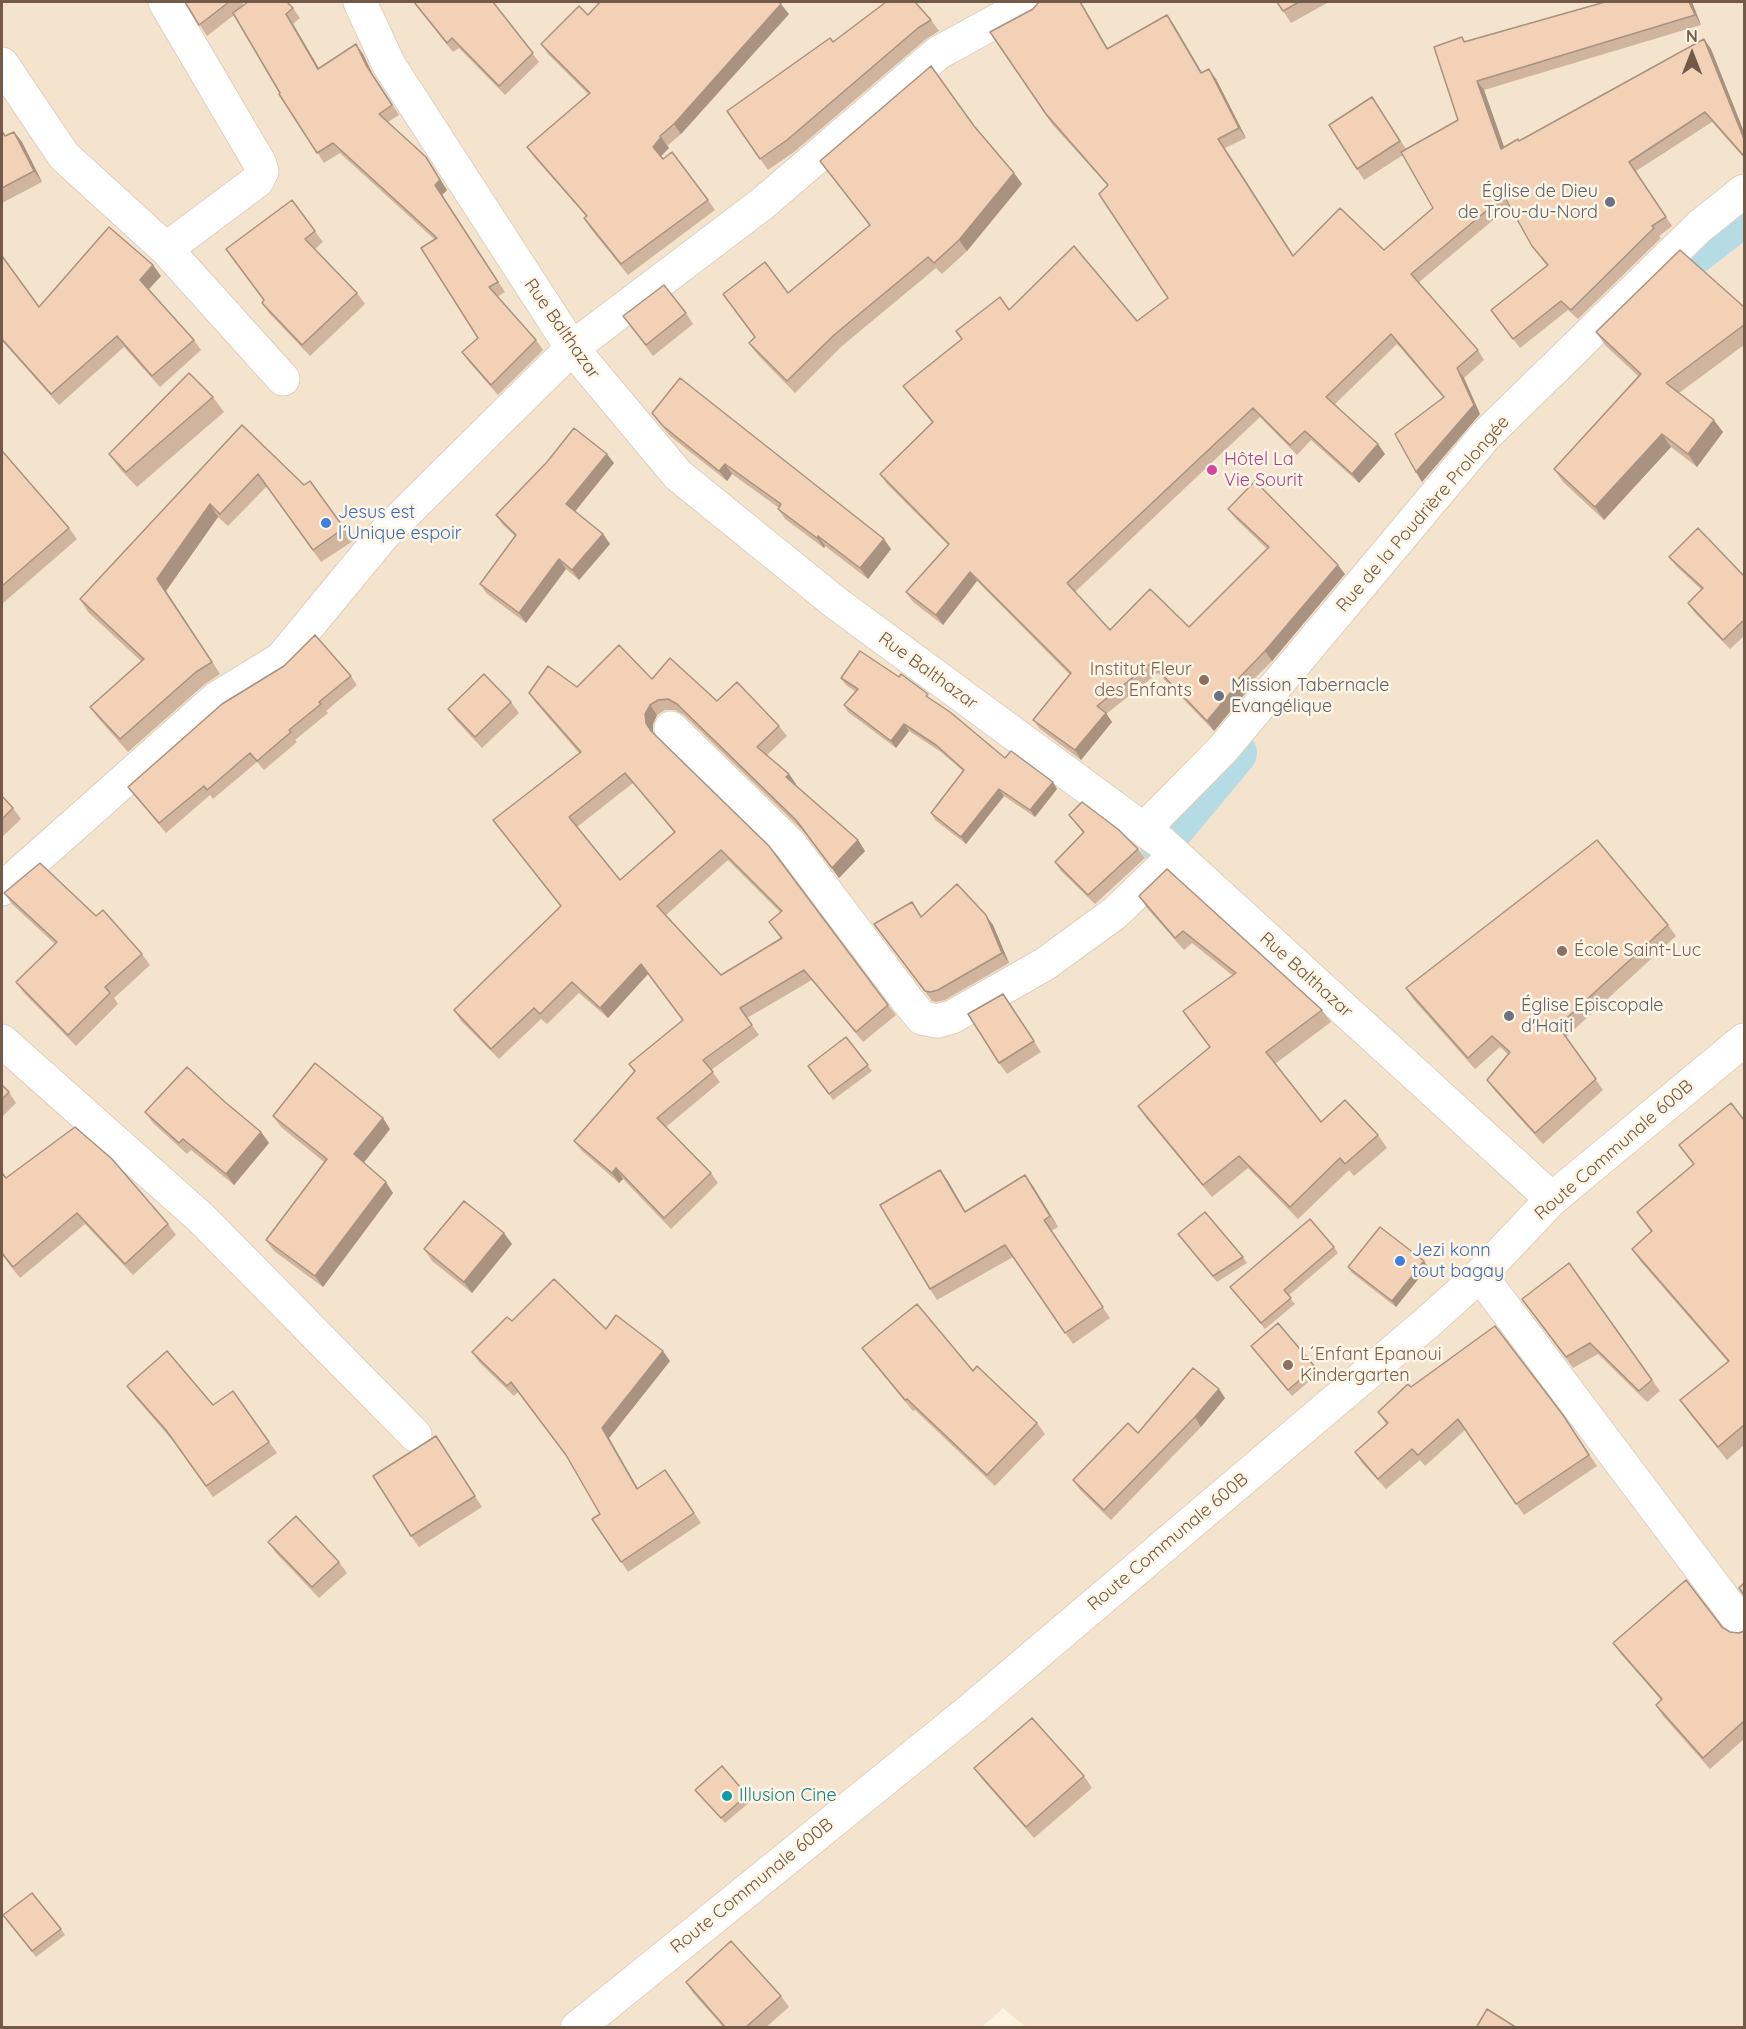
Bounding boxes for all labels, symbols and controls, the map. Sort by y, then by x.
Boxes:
north arrow [1662,24,1722,84]
text: N [1686,26,1698,46]
place label: Église de Dieu de Trou-du-Nord [1458,181,1598,224]
marker: Église de Dieu de Trou-du-Nord [1603,195,1617,209]
street label: Rue Balthazar [519,275,605,383]
street label: Rue de la Poudrière Prolongée [1332,411,1514,617]
place label: Hôtel La Vie Sourit [1224,449,1303,492]
marker: Hôtel La Vie Sourit [1205,463,1219,477]
place label: Jesus est l´Unique espoir [338,502,462,544]
marker: Jesus est l´Unique espoir [319,516,333,530]
street label: Rue Balthazar [874,628,982,714]
place label: Institut Fleur des Enfants [1090,659,1192,702]
marker: Institut Fleur des Enfants [1197,673,1211,687]
place label: Mission Tabernacle Evangélique [1231,675,1389,718]
marker: Mission Tabernacle Evangélique [1212,689,1226,703]
street label: Rue Balthazar [1255,928,1357,1022]
place label: École Saint-Luc [1574,940,1701,962]
marker: École Saint-Luc [1555,944,1569,958]
place label: Église Episcopale d'Haiti [1521,995,1664,1038]
marker: Église Episcopale d'Haiti [1502,1009,1516,1023]
street label: Route Communale 600B [1530,1075,1698,1225]
place label: Jezi konn tout bagay [1412,1240,1504,1282]
marker: Jezi konn tout bagay [1393,1254,1407,1268]
place label: L´Enfant Epanoui Kindergarten [1300,1344,1441,1386]
marker: L´Enfant Epanoui Kindergarten [1281,1358,1295,1372]
street label: Route Communale 600B [1083,1468,1253,1616]
place label: Illusion Cine [739,1785,837,1807]
marker: Illusion Cine [720,1789,734,1803]
street label: Route Communale 600B [666,1814,838,1958]

